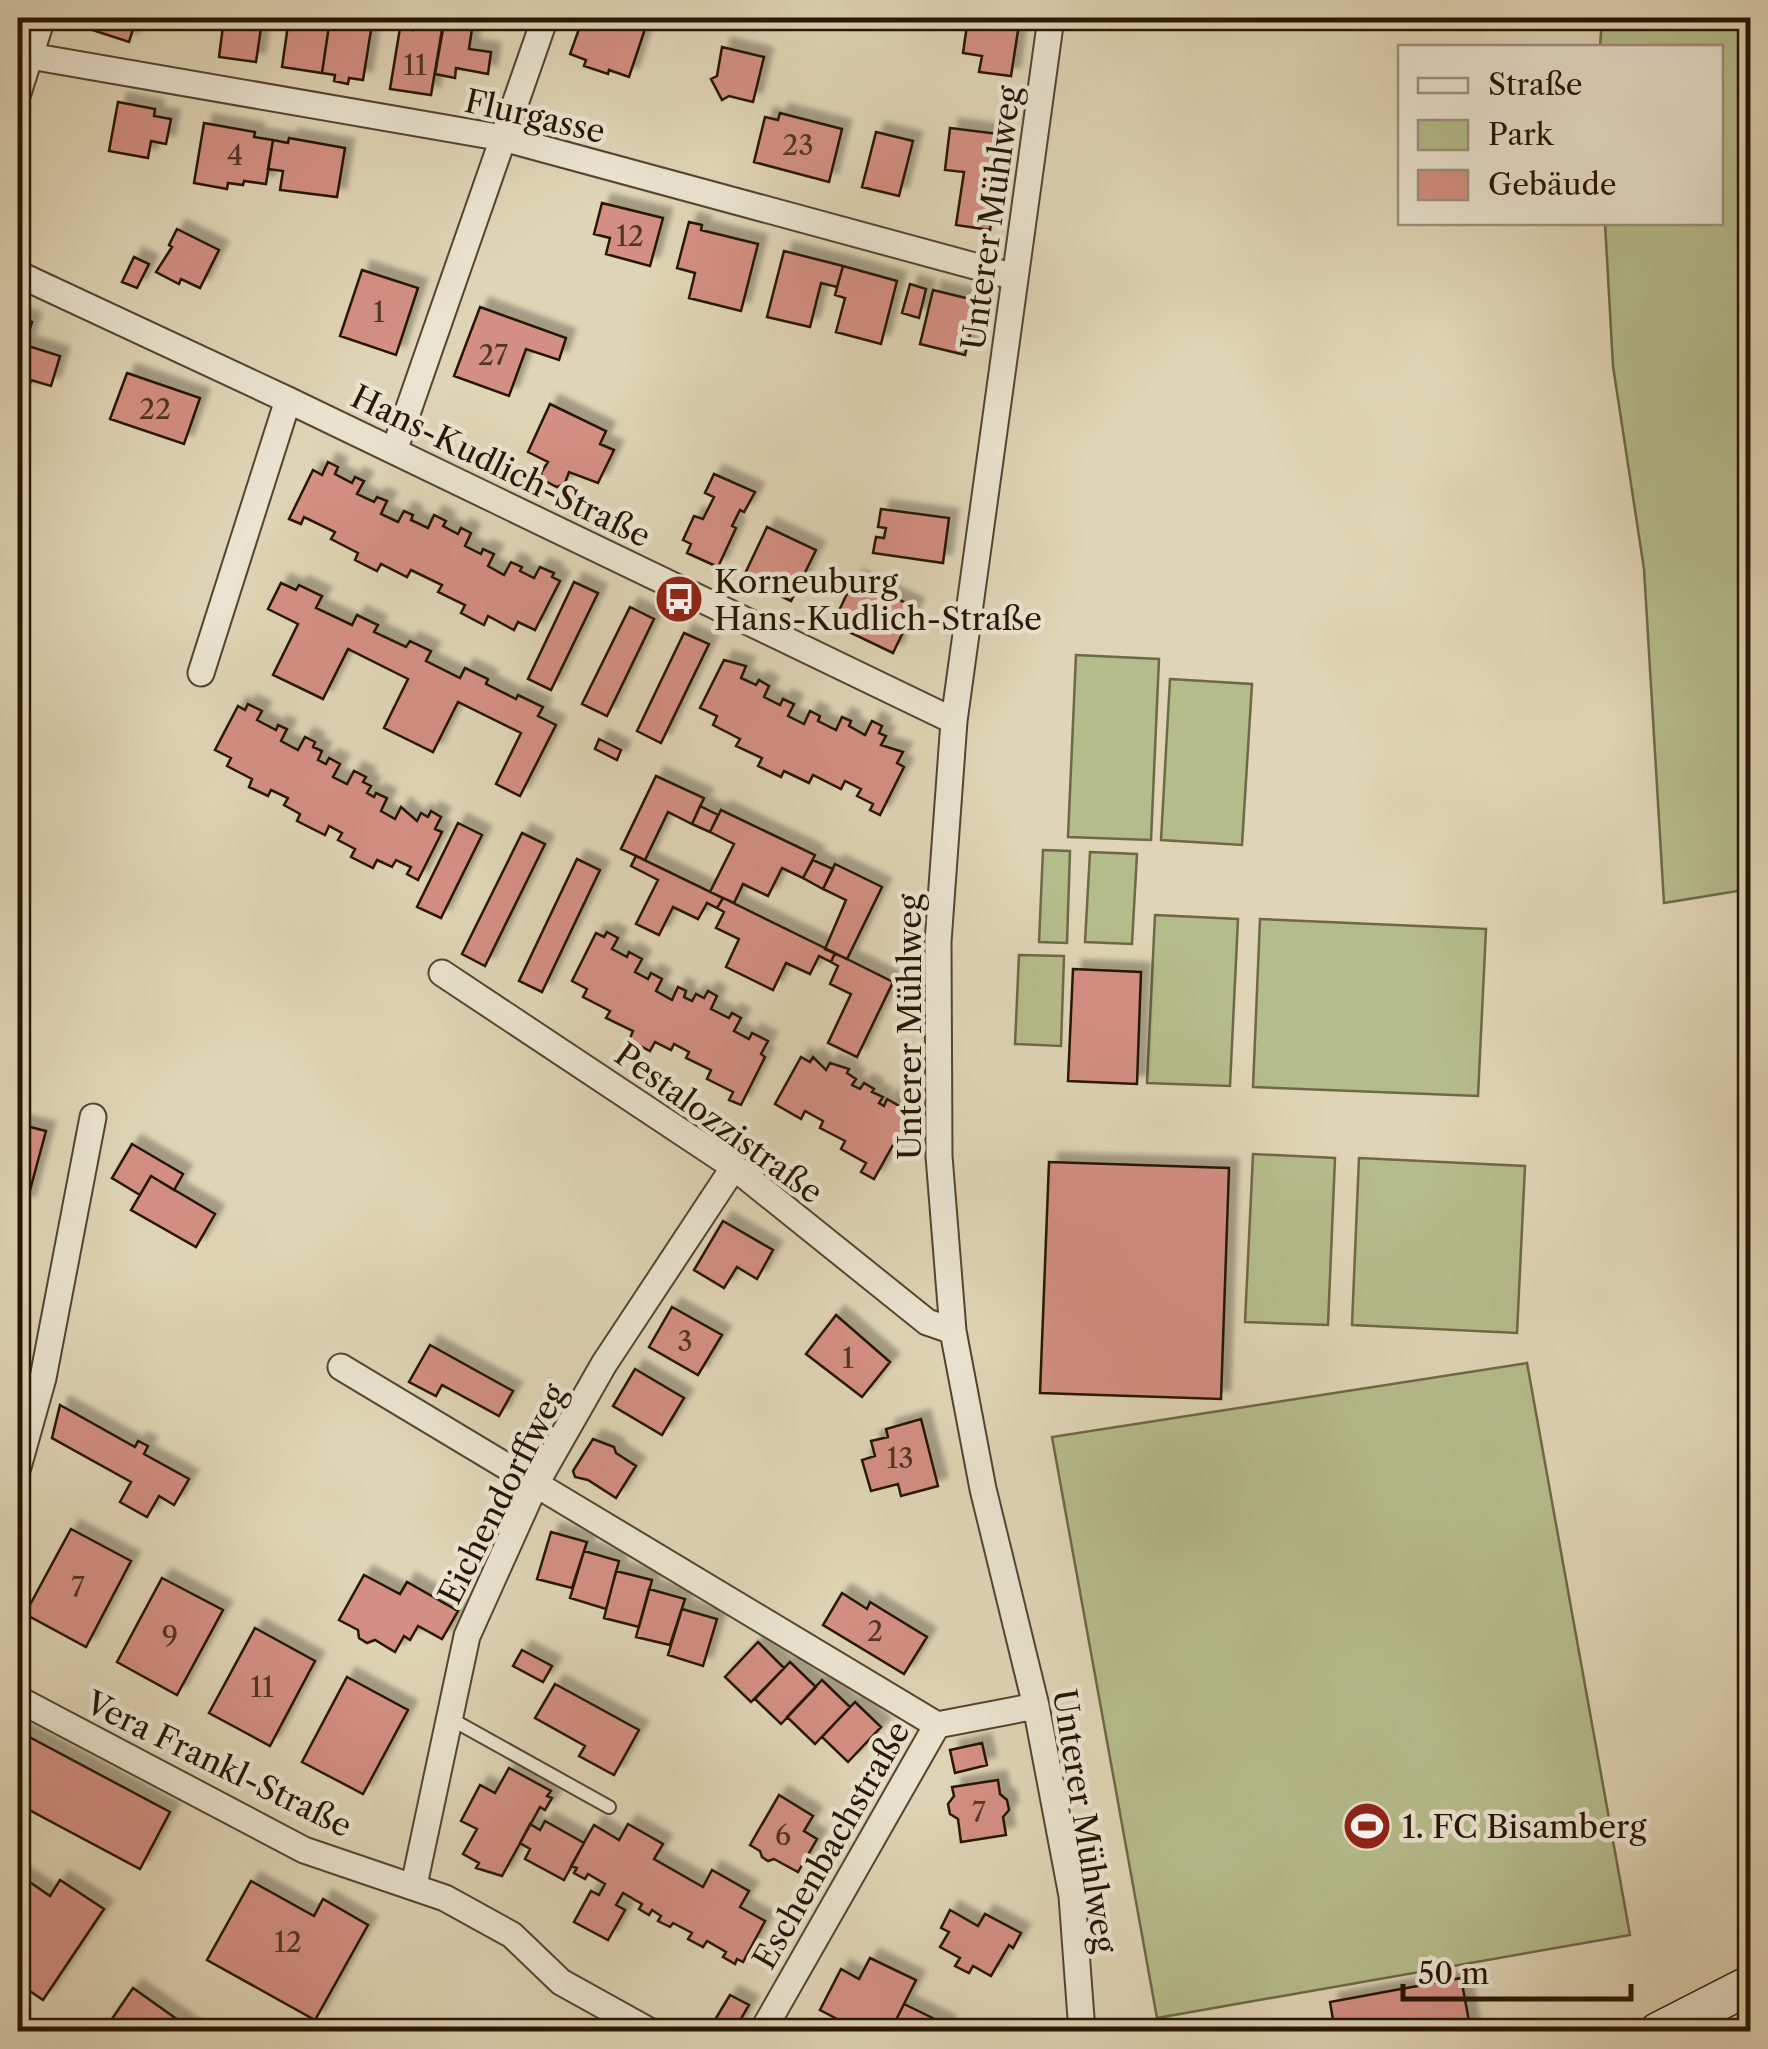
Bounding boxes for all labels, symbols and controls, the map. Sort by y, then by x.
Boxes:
legend [1398,45,1723,225]
house number: 11 [403,48,427,82]
text: Straße [1488,66,1583,103]
street label: Flurgasse [461,81,609,151]
street label: Unterer Mühlweg [953,82,1029,352]
text: Park [1488,116,1555,153]
house number: 23 [782,128,814,162]
house number: 4 [227,138,243,172]
text: Gebäude [1488,166,1616,203]
house number: 12 [616,219,644,253]
house number: 1 [373,295,385,329]
house number: 27 [478,338,508,372]
street label: Hans-Kudlich-Straße [345,377,657,555]
house number: 22 [139,392,171,426]
place label: Korneuburg Hans-Kudlich-Straße [714,562,1042,638]
bus stop icon: Korneuburg Hans-Kudlich-Straße [653,573,705,625]
street label: Unterer Mühlweg [890,893,929,1160]
street label: Pestalozzistraße [607,1034,831,1212]
house number: 3 [677,1324,693,1358]
house number: 1 [842,1341,854,1375]
street label: Eichendorffweg [430,1377,575,1611]
house number: 13 [886,1441,914,1475]
house number: 7 [71,1570,85,1604]
house number: 2 [867,1614,883,1648]
house number: 9 [162,1619,178,1653]
house number: 11 [250,1670,274,1704]
street label: Vera Frankl-Straße [79,1682,358,1845]
street label: Unterer Mühlweg [1045,1687,1125,1957]
street label: Eschenbachstraße [744,1714,918,1976]
house number: 7 [972,1795,986,1829]
sports icon: 1. FC Bisamberg [1341,1800,1393,1852]
place label: 1. FC Bisamberg [1402,1807,1647,1846]
house number: 6 [775,1818,791,1852]
house number: 12 [274,1925,302,1959]
scale bar [1403,1939,1630,2001]
text: 50 m [1418,1955,1489,1992]

